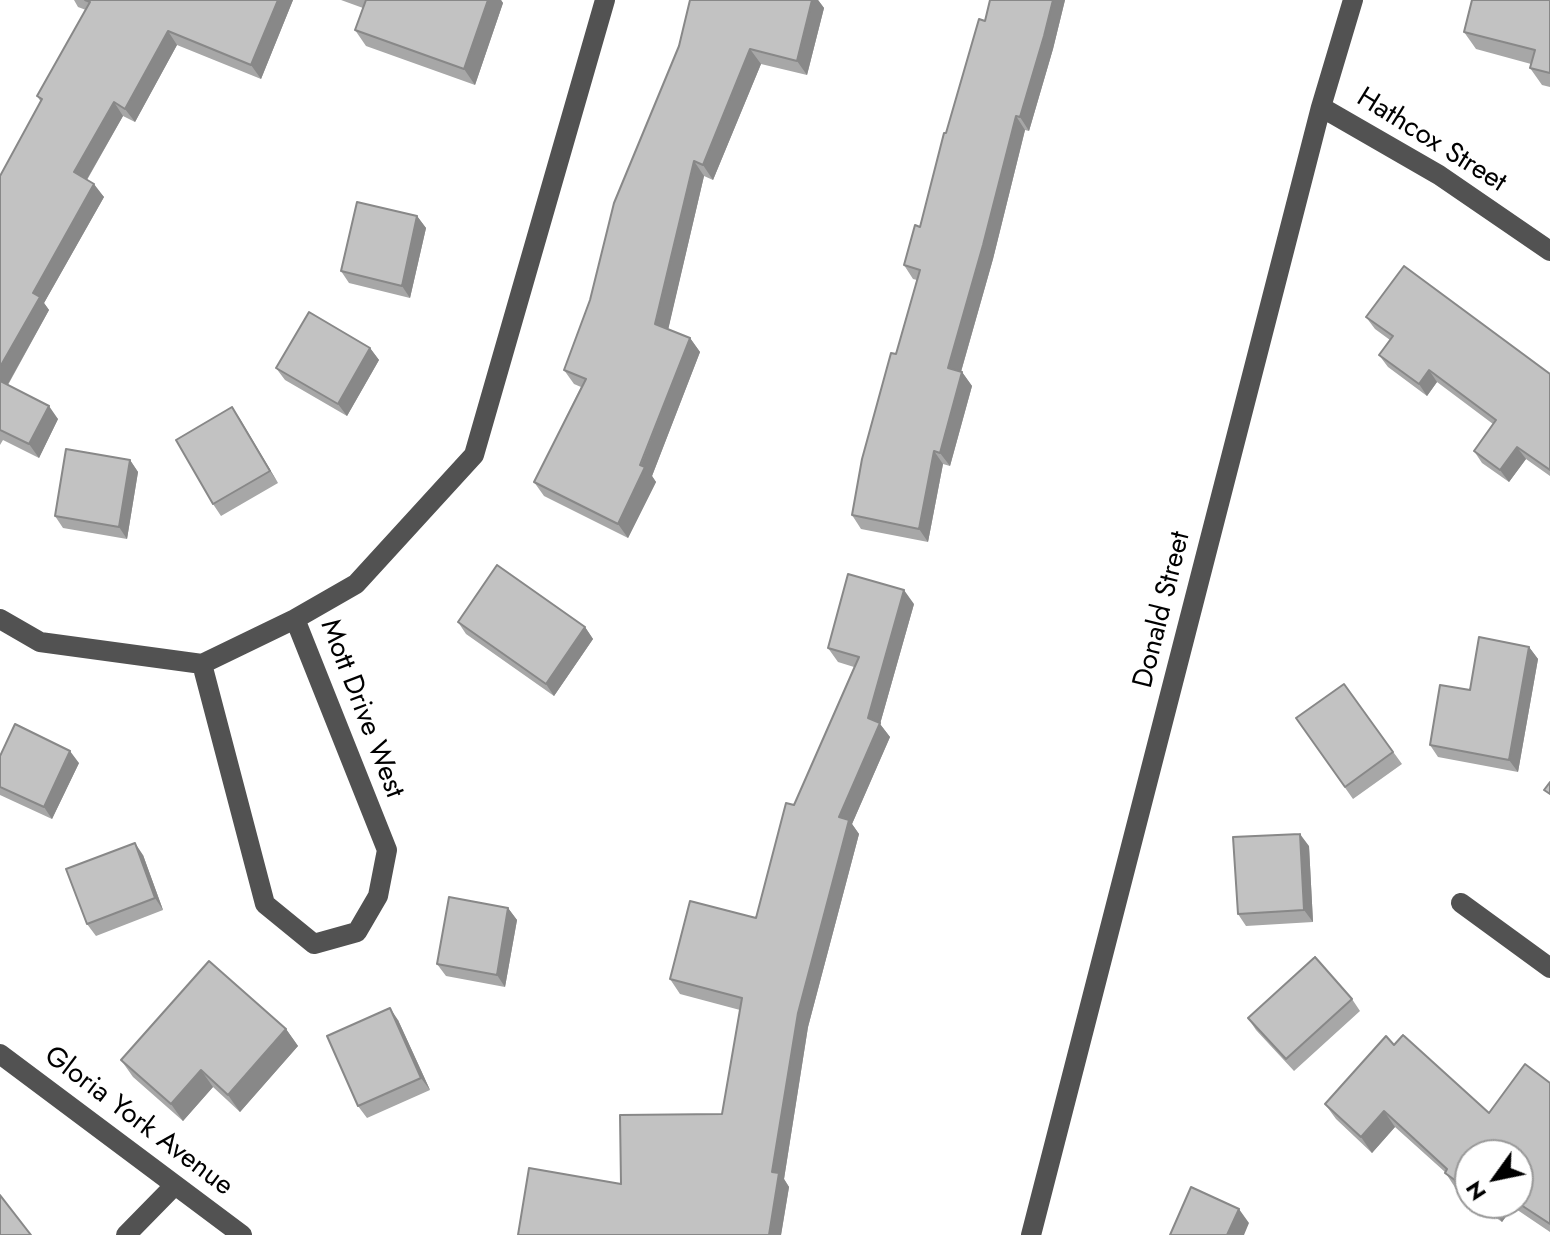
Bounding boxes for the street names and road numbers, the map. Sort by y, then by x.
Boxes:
street label: Hathcox Street [1350,82,1512,200]
street label: Donald Street [1127,528,1199,692]
street label: Mott Drive West [312,615,410,803]
street label: Gloria York Avenue [37,1040,239,1204]

